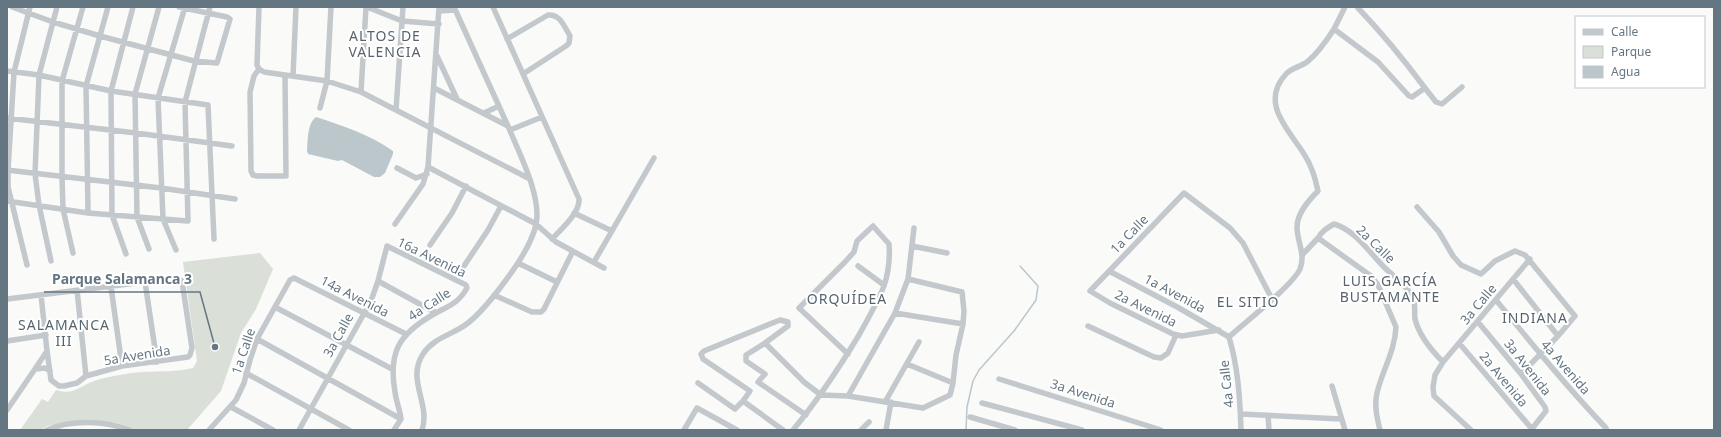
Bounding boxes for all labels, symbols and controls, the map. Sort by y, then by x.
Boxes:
legend [1575,16,1705,88]
text: Calle [1611,23,1639,40]
district label: ALTOS DE VALENCIA [348,26,422,61]
text: Parque [1611,43,1652,60]
text: Agua [1611,63,1640,80]
street label: 1a Calle [1106,211,1152,257]
street label: 2a Calle [1353,221,1399,267]
street label: 16a Avenida [395,233,469,281]
callout: Parque Salamanca 3 [44,266,200,292]
text: Parque Salamanca 3 [52,269,192,288]
street label: 1a Avenida [1141,269,1209,317]
street label: 14a Avenida [318,271,392,321]
district label: LUIS GARCÍA BUSTAMANTE [1340,271,1440,306]
street label: 3a Calle [1456,280,1500,328]
street label: 4a Calle [404,283,454,325]
street label: 2a Avenida [1112,285,1180,331]
district label: ORQUÍDEA [807,289,887,308]
district label: EL SITIO [1217,292,1279,311]
district label: INDIANA [1502,308,1568,327]
street label: 3a Calle [319,310,357,360]
district label: SALAMANCA III [18,315,110,350]
street label: 1a Calle [227,326,259,376]
street label: 3a Avenida [1500,335,1556,399]
street label: 4a Avenida [1537,336,1595,398]
street label: 5a Avenida [102,341,172,369]
street label: 2a Avenida [1476,348,1532,410]
street label: 4a Calle [1215,359,1237,409]
street label: 3a Avenida [1048,374,1118,412]

